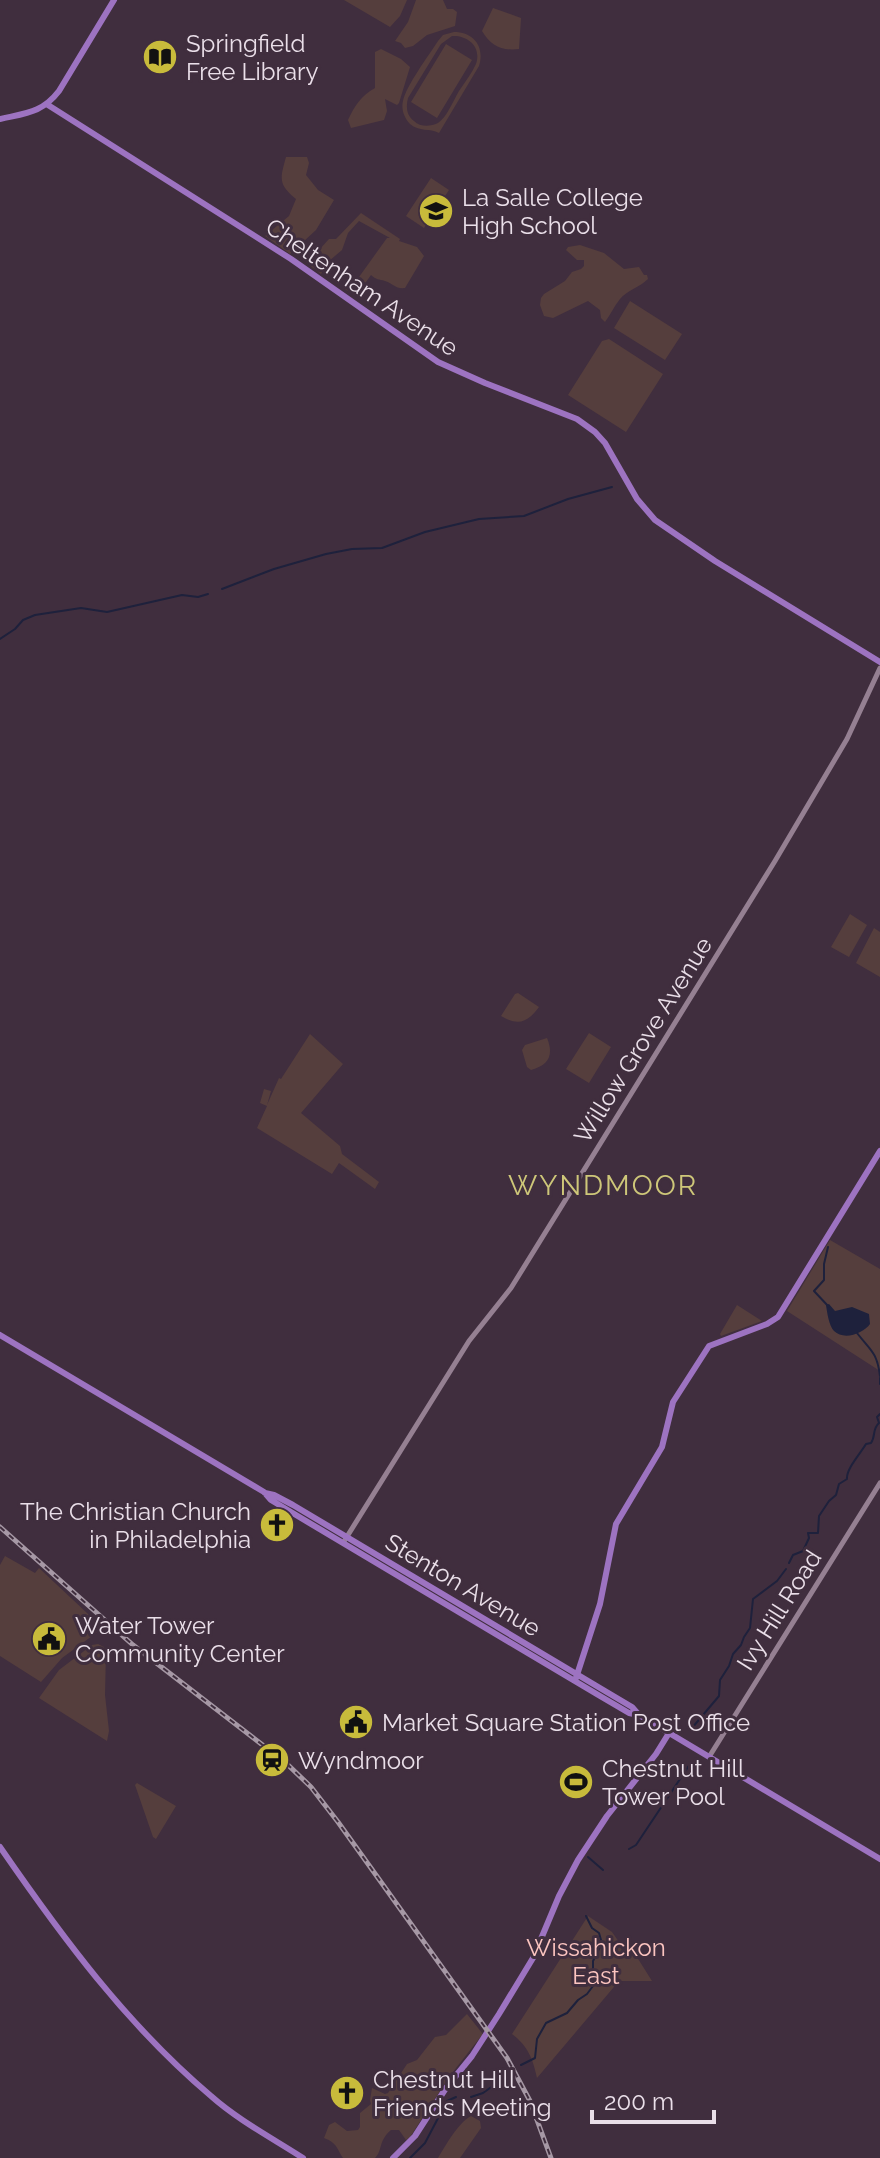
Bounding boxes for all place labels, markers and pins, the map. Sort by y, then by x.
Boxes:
place label: Springfield Free Library [186,29,318,86]
library icon: Springfield Free Library [141,38,179,76]
place label: La Salle College High School [462,183,643,240]
school or university icon: La Salle College High School [417,192,455,230]
place label: The Christian Church in Philadelphia [20,1497,251,1554]
church icon: The Christian Church in Philadelphia [258,1506,296,1544]
place label: Water Tower Community Center [75,1611,285,1668]
public building icon: Water Tower Community Center [30,1620,68,1658]
public building icon: Market Square Station Post Office [337,1703,375,1741]
place label: Market Square Station Post Office [382,1708,750,1737]
station icon: Wyndmoor [253,1741,291,1779]
place label: Wyndmoor [298,1746,424,1775]
place label: Chestnut Hill Tower Pool [602,1754,745,1811]
sports icon: Chestnut Hill Tower Pool [557,1763,595,1801]
place label: Chestnut Hill Friends Meeting [373,2065,552,2122]
church icon: Chestnut Hill Friends Meeting [328,2074,366,2112]

